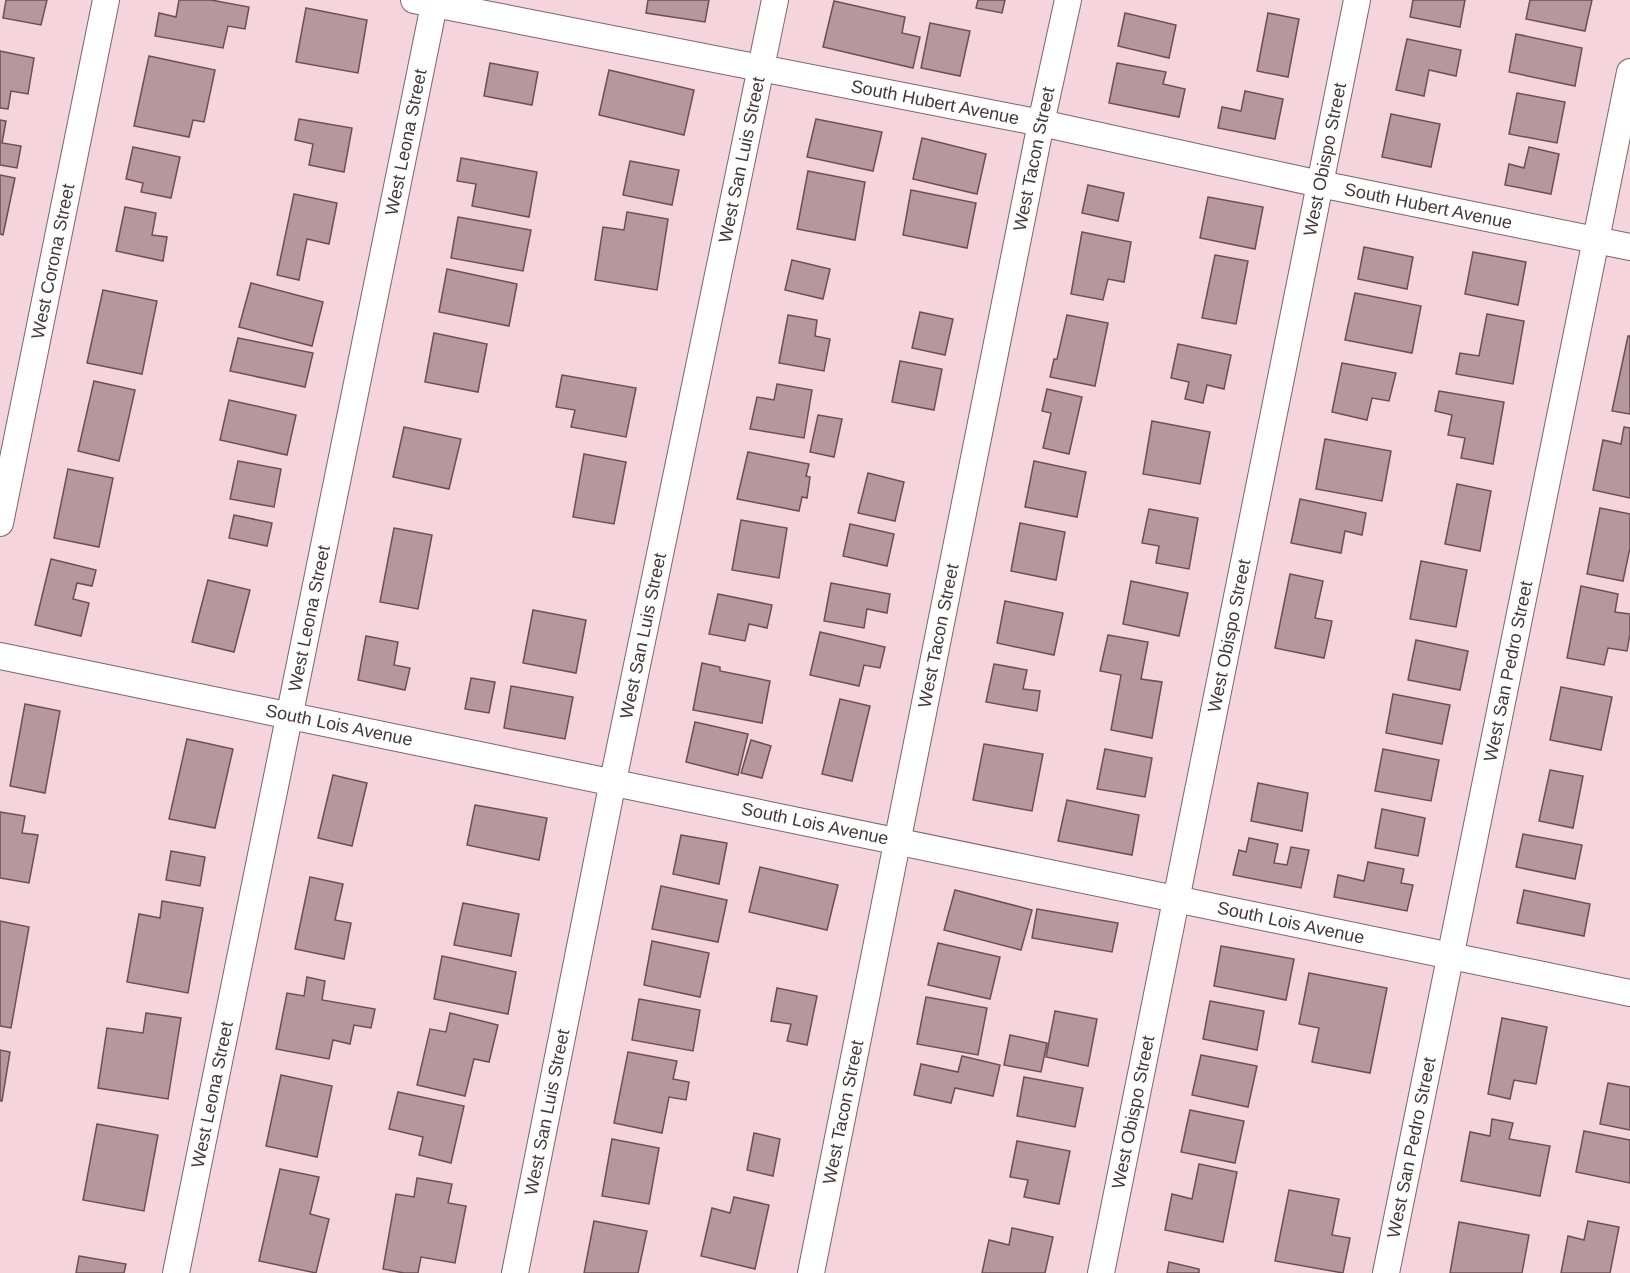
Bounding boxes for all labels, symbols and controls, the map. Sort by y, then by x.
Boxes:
street label: West Leona Street [381,67,431,217]
street label: West San Luis Street [715,75,769,245]
street label: South Hubert Avenue [849,76,1021,128]
street label: West Obispo Street [1300,81,1350,238]
street label: West Tacon Street [1010,85,1059,233]
street label: South Hubert Avenue [1343,179,1514,233]
street label: West Corona Street [28,182,79,341]
street label: West Leona Street [285,543,334,693]
street label: West San Luis Street [616,551,670,720]
street label: West Obispo Street [1204,557,1254,714]
street label: West Tacon Street [914,562,963,709]
street label: West San Pedro Street [1480,579,1536,763]
street label: South Lois Avenue [264,700,414,750]
street label: South Lois Avenue [740,799,890,849]
street label: South Lois Avenue [1215,898,1366,948]
street label: West Leona Street [188,1020,237,1170]
street label: West San Luis Street [521,1027,573,1197]
street label: West Obispo Street [1108,1034,1159,1191]
street label: West Tacon Street [819,1038,867,1186]
street label: West San Pedro Street [1383,1055,1440,1240]

